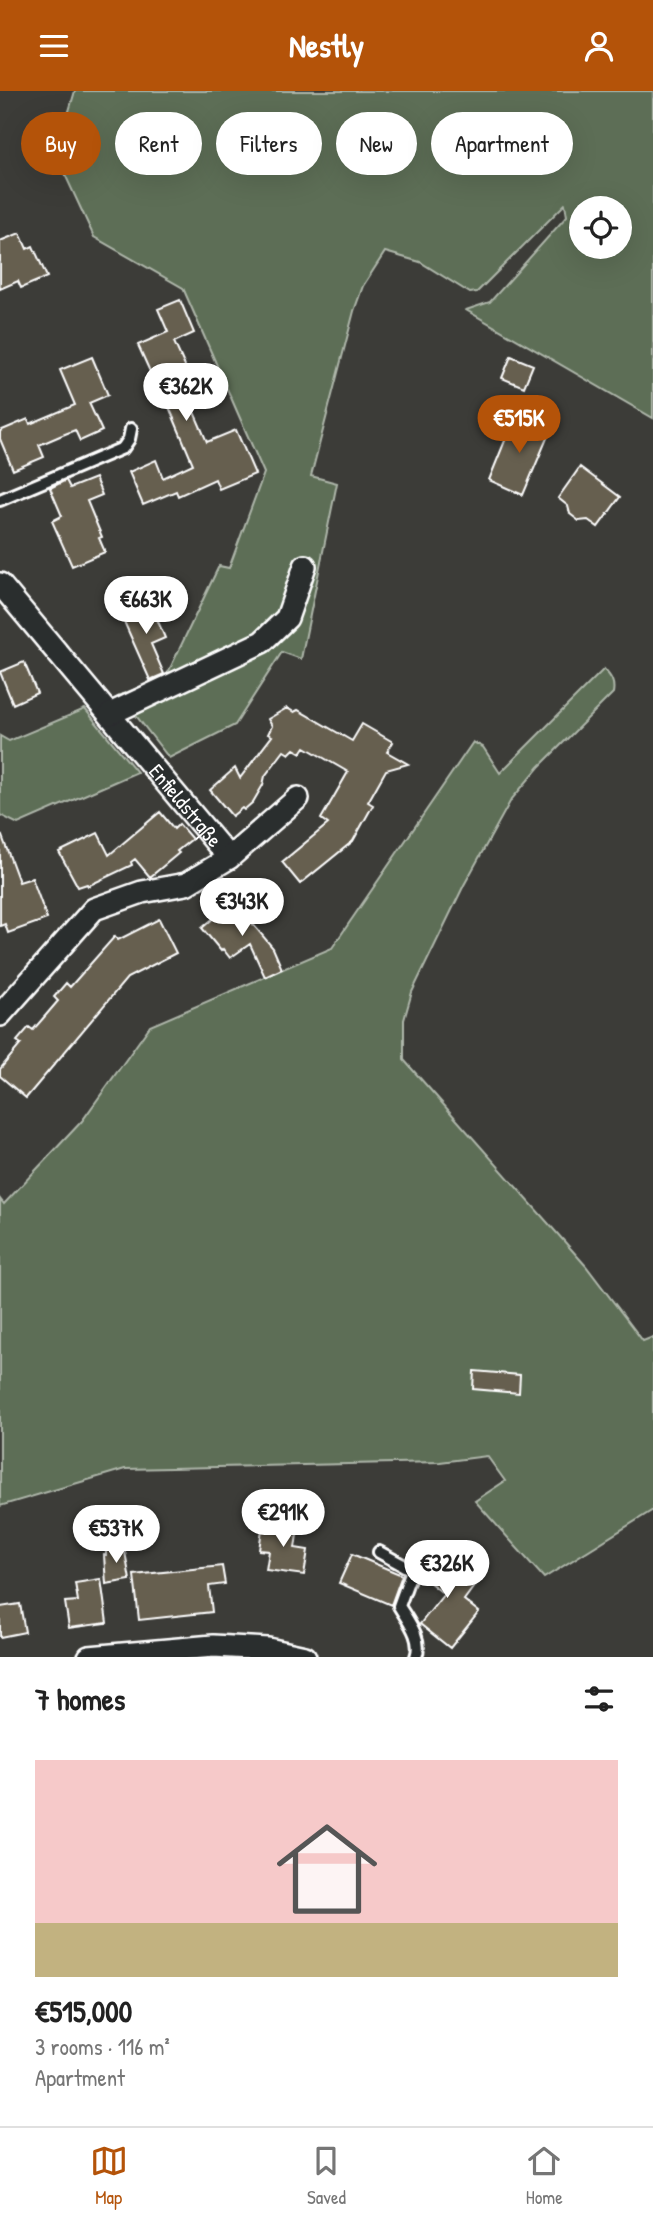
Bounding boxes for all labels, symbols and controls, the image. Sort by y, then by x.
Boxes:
text: Nestly [289,24,364,67]
icon: menu [35,27,73,65]
icon: person [580,27,618,65]
chip: Buy [21,112,101,175]
chip: Rent [115,112,202,175]
chip: Filters [216,112,322,175]
chip: New [336,112,417,175]
chip: Apartment [431,112,573,175]
map controls [569,196,632,259]
button: locate [569,196,632,259]
pin: €362K [137,363,235,423]
text: €362K [159,370,213,401]
pin: €515K [470,395,568,455]
text: €515K [494,402,544,433]
pin: €663K [97,577,195,636]
text: €663K [120,583,172,614]
street label: Enfieldstraße [142,758,229,853]
pin: €343K [193,879,291,938]
text: €343K [216,885,268,916]
pin: €291K [234,1489,332,1549]
text: €291K [258,1496,308,1527]
pin: €537K [67,1505,165,1565]
text: €537K [89,1512,143,1543]
pin: €326K [398,1541,496,1600]
text: €326K [420,1547,474,1578]
text: 7 homes [35,1679,125,1719]
icon: filters [580,1680,618,1718]
icon: home [264,1806,390,1932]
text: €515,000 [35,1991,132,2031]
text: 3 rooms · 116 m² [35,2031,170,2062]
text: Apartment [35,2062,125,2093]
tab: Map [90,2142,128,2210]
tab: Saved [307,2142,346,2210]
tab: Home [525,2142,563,2210]

